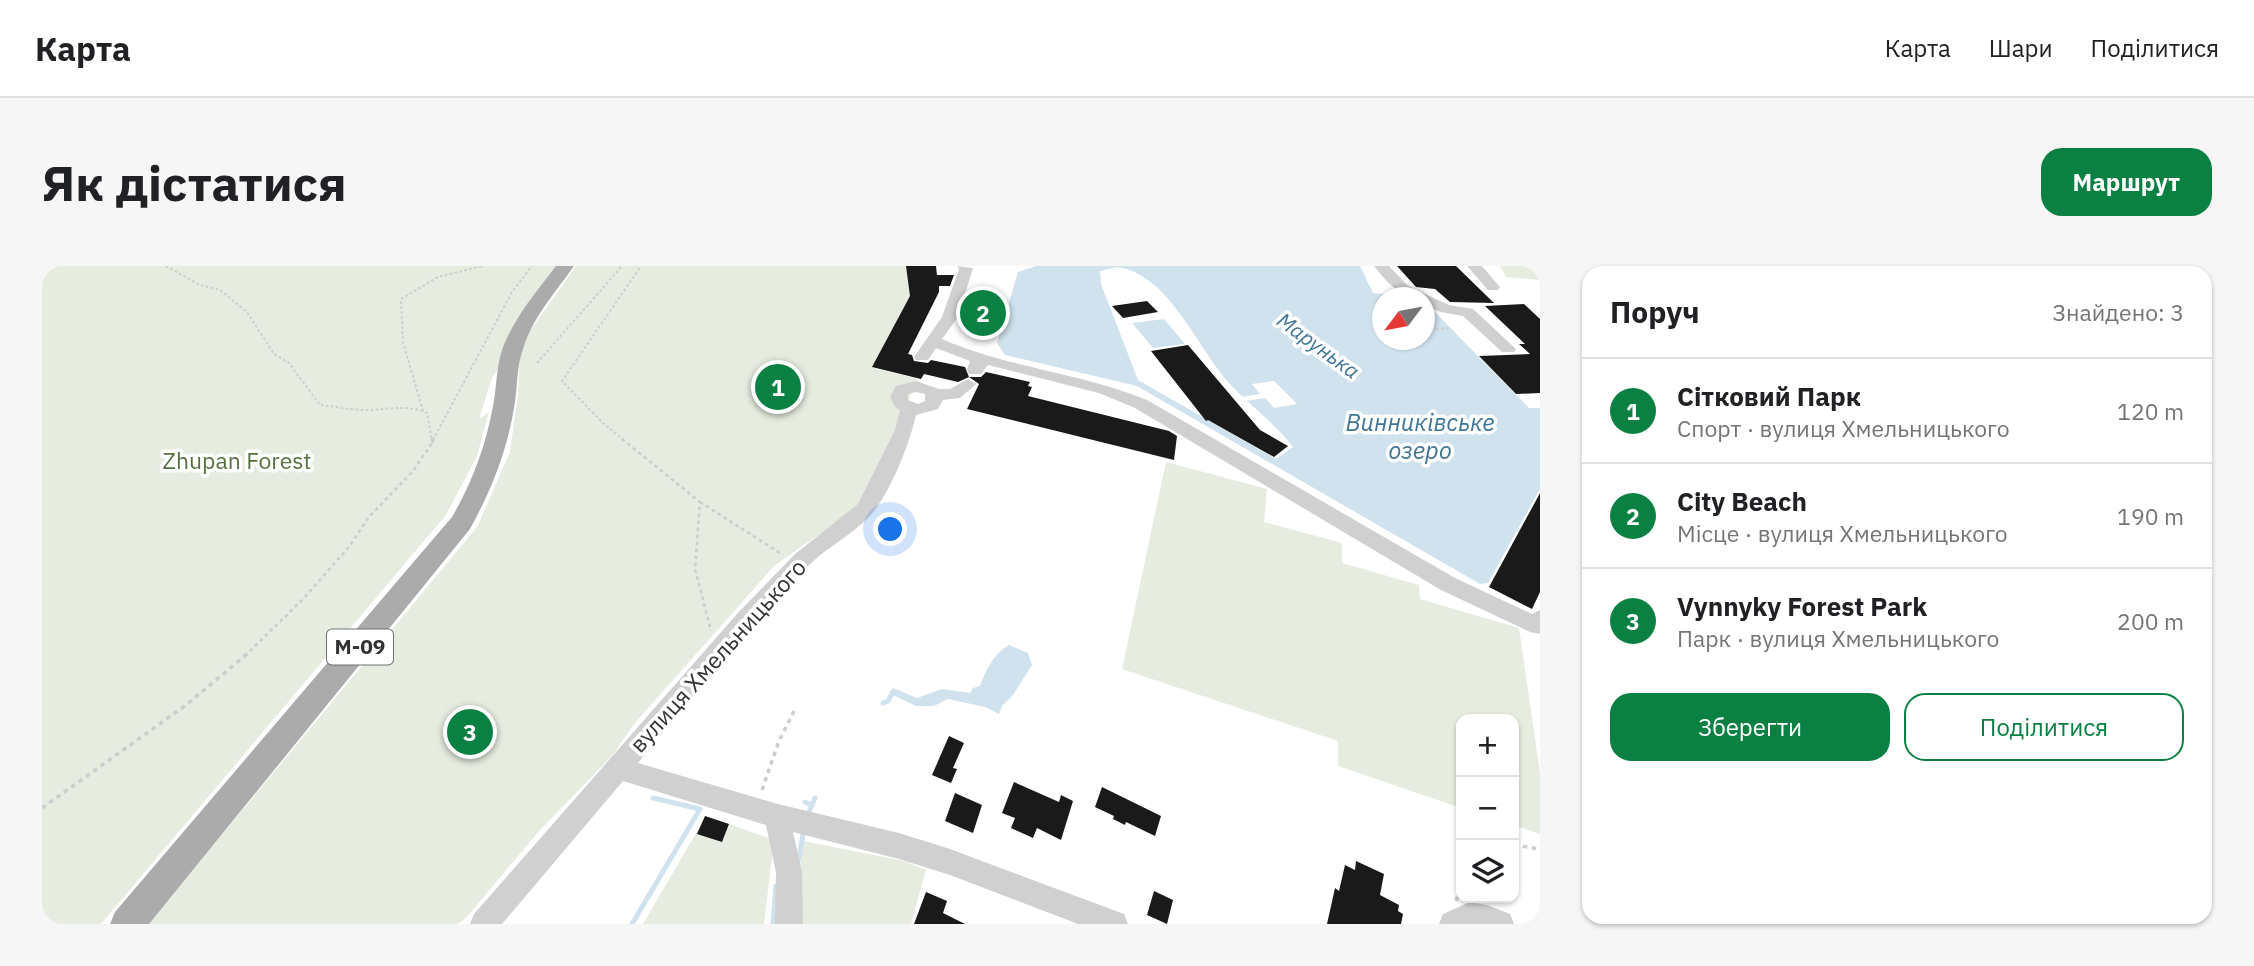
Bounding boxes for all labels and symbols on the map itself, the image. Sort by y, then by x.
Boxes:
pin: 2 [960,287,1006,339]
north arrow [1372,287,1435,350]
water label: Марунька [1272,306,1366,385]
pin: 1 [755,361,801,413]
water label: Винниківське озеро [1345,406,1495,466]
park label: Zhupan Forest [163,445,311,475]
your location [873,512,907,546]
street label: вулиця Хмельницького [622,552,812,758]
road number: М-09 [327,630,393,664]
pin: 3 [447,706,493,758]

